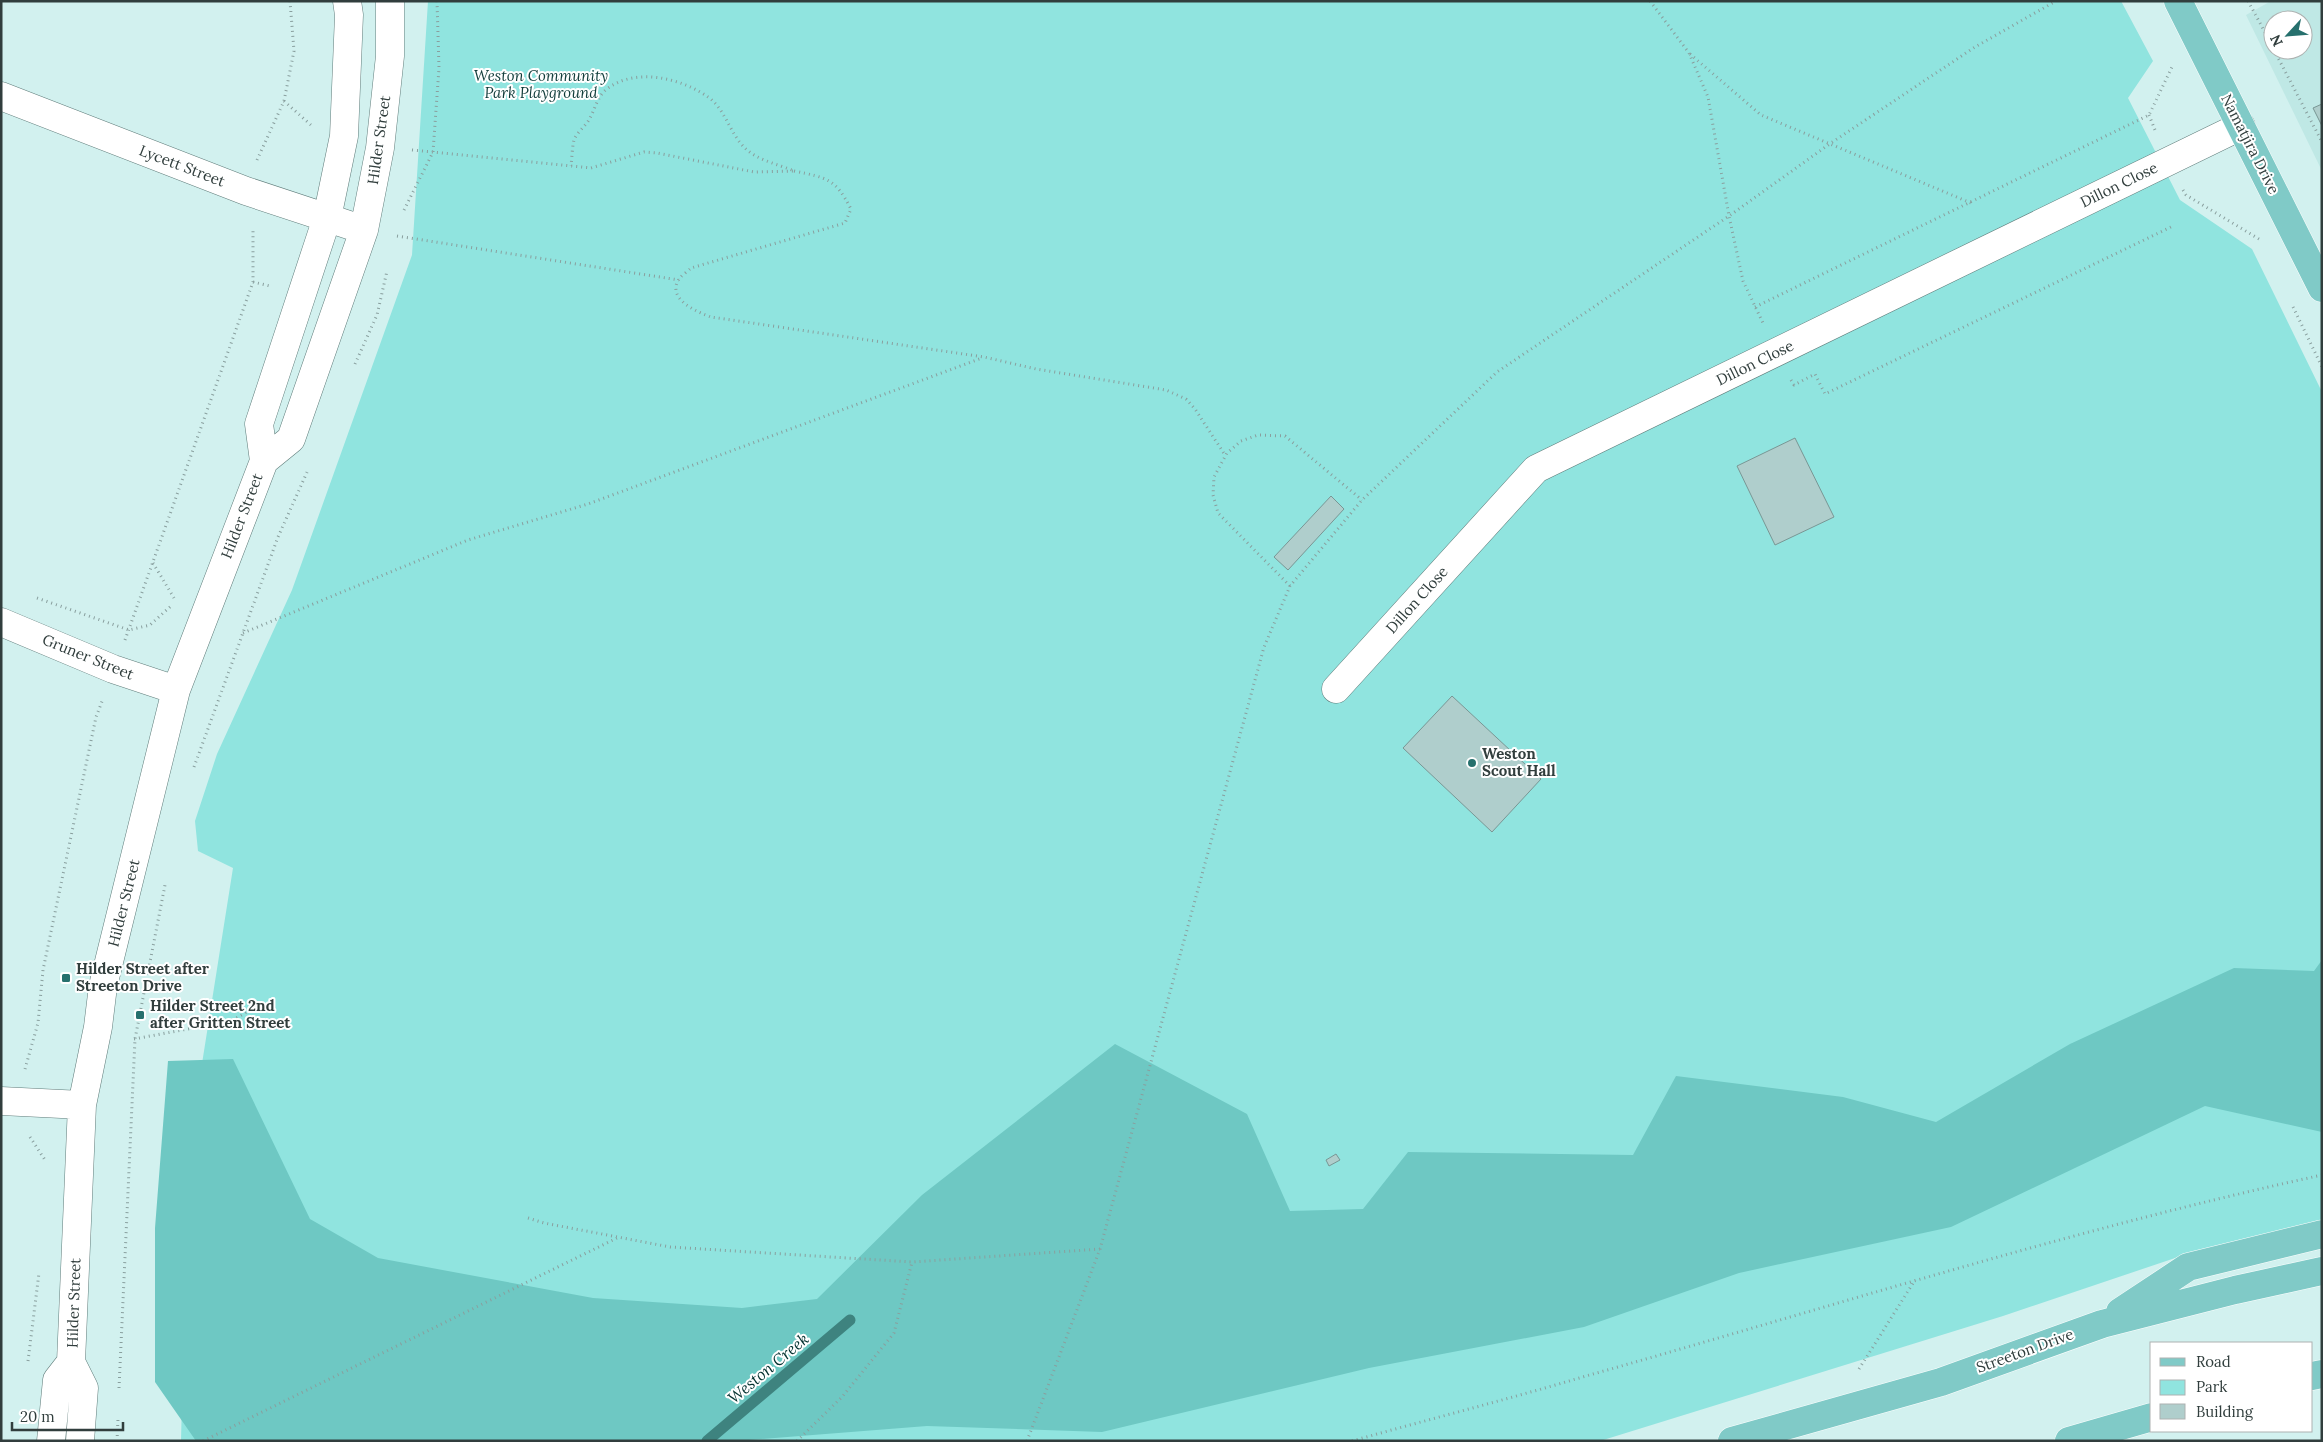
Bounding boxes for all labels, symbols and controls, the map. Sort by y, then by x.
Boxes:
north arrow [2263,10,2313,60]
text: N [2266,32,2287,50]
park label: Weston Community Park Playground [474,66,608,102]
street label: Namatjira Drive [2217,91,2284,197]
street label: Hilder Street [363,94,394,186]
street label: Lycett Street [137,140,228,191]
street label: Dillon Close [2077,158,2161,211]
street label: Dillon Close [1713,336,1797,389]
street label: Hilder Street [217,470,267,561]
street label: Dillon Close [1382,562,1452,637]
street label: Gruner Street [40,630,137,684]
place label: Weston Scout Hall [1482,744,1556,780]
marker: Weston Scout Hall [1466,757,1478,769]
street label: Hilder Street [103,857,144,949]
place label: Hilder Street after Streeton Drive [76,959,210,995]
marker: Hilder Street after Streeton Drive [60,972,72,984]
place label: Hilder Street 2nd after Gritten Street [150,996,291,1032]
marker: Hilder Street 2nd after Gritten Street [134,1009,146,1021]
street label: Hilder Street [62,1258,85,1348]
street label: Streeton Drive [1974,1324,2076,1377]
water label: Weston Creek [724,1328,812,1408]
legend [2150,1342,2313,1432]
text: Road [2196,1352,2231,1371]
text: Park [2196,1377,2227,1396]
scale bar [12,1400,124,1432]
text: Building [2196,1402,2254,1421]
text: 20 m [20,1407,55,1426]

